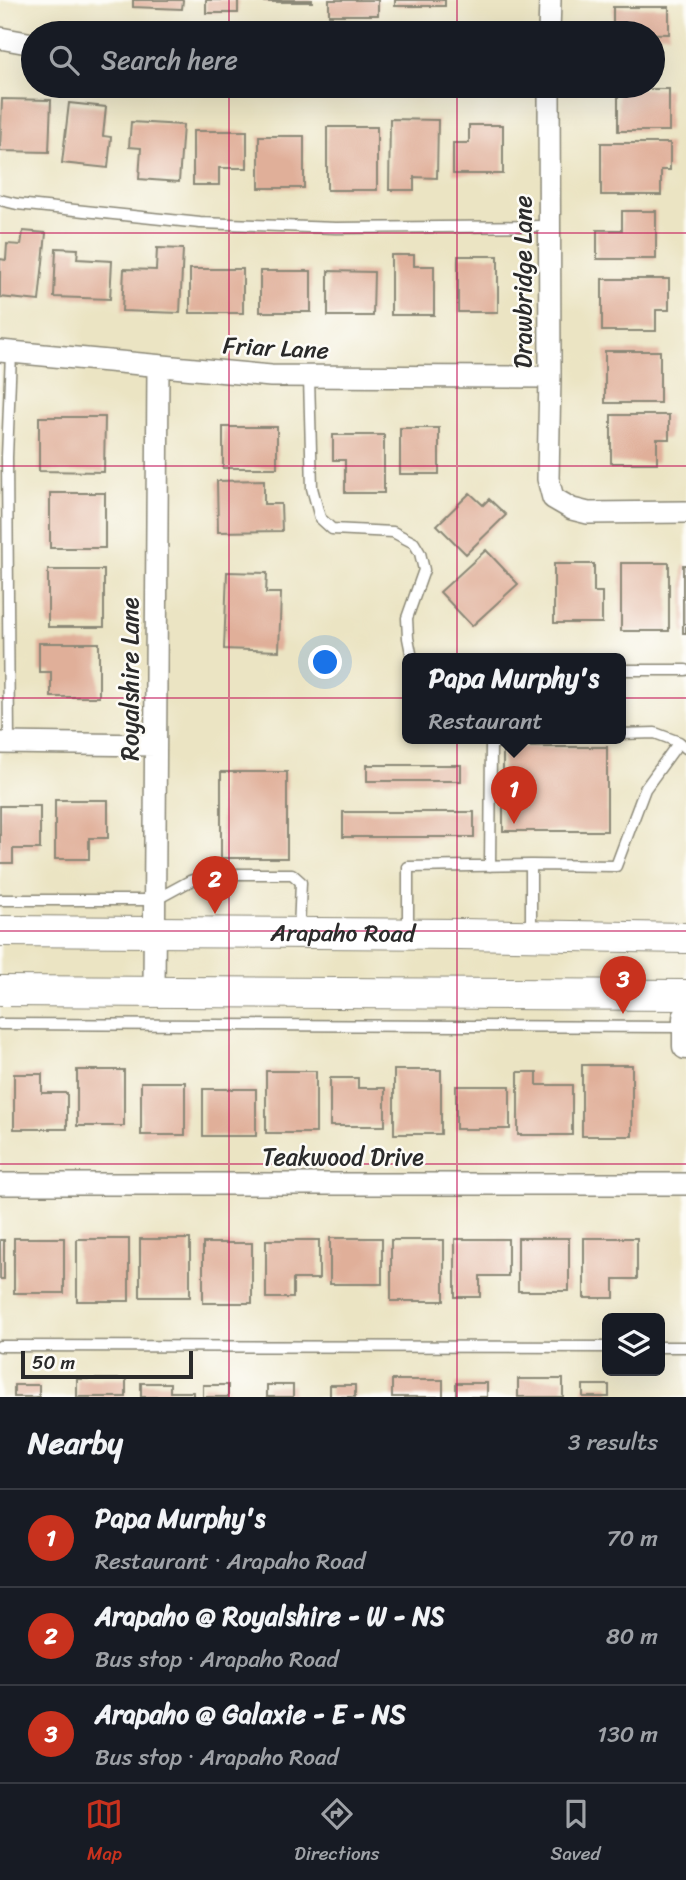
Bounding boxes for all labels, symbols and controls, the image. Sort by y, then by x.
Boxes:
search box [21,21,665,98]
text: Search here [101,37,238,83]
icon: search [45,41,83,79]
street label: Drawbridge Lane [502,195,544,369]
street label: Friar Lane [222,324,330,372]
street label: Royalshire Lane [109,597,151,761]
your location [308,645,342,679]
popup [402,653,626,744]
text: Papa Murphy's [429,655,599,701]
text: Restaurant [429,701,542,742]
pin: 1 [491,766,537,824]
pin: 2 [192,856,238,914]
street label: Arapaho Road [270,912,418,955]
pin: 3 [600,956,646,1014]
street label: Teakwood Drive [262,1136,424,1178]
map controls [602,1313,665,1376]
button: layers [602,1313,665,1376]
text: 50 m [32,1346,75,1379]
scale bar [21,1348,192,1380]
text: Nearby [28,1416,123,1470]
text: 3 results [568,1422,658,1463]
text: Papa Murphy's [95,1495,265,1541]
text: 1 [46,1518,56,1559]
text: 70 m [607,1518,658,1559]
text: Restaurant · Arapaho Road [95,1541,365,1582]
text: Arapaho @ Royalshire - W - NS [95,1593,444,1639]
text: 2 [44,1616,58,1657]
text: 80 m [606,1616,658,1657]
text: Bus stop · Arapaho Road [95,1639,339,1680]
text: Arapaho @ Galaxie - E - NS [95,1691,406,1737]
text: 3 [45,1714,57,1755]
text: 130 m [597,1714,658,1755]
text: Bus stop · Arapaho Road [95,1737,339,1778]
tab: Map [85,1795,123,1870]
tab: Directions [294,1795,380,1870]
tab: Saved [550,1795,601,1870]

